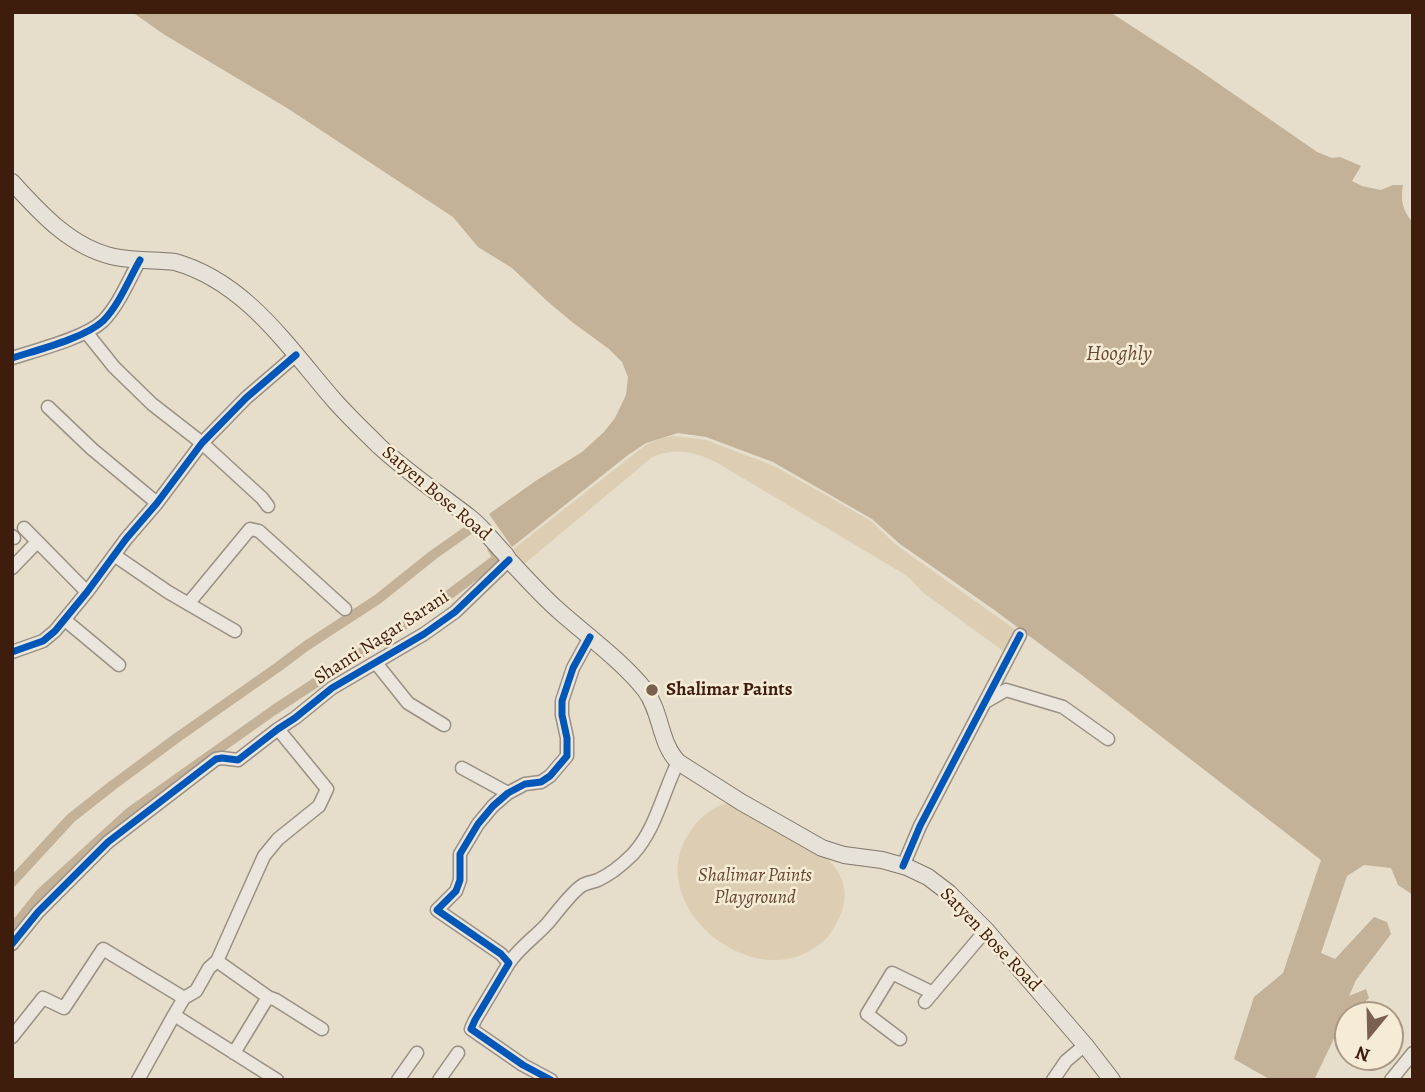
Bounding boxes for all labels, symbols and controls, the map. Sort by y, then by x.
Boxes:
water label: Hooghly [1086,342,1152,368]
street label: Satyen Bose Road [377,442,495,546]
street label: Shanti Nagar Sarani [310,586,454,690]
place label: Shalimar Paints [666,679,792,701]
marker: Shalimar Paints [644,682,660,698]
park label: Shalimar Paints Playground [698,865,812,909]
street label: Satyen Bose Road [935,883,1045,997]
north arrow [1334,1001,1404,1071]
text: N [1352,1039,1374,1069]

